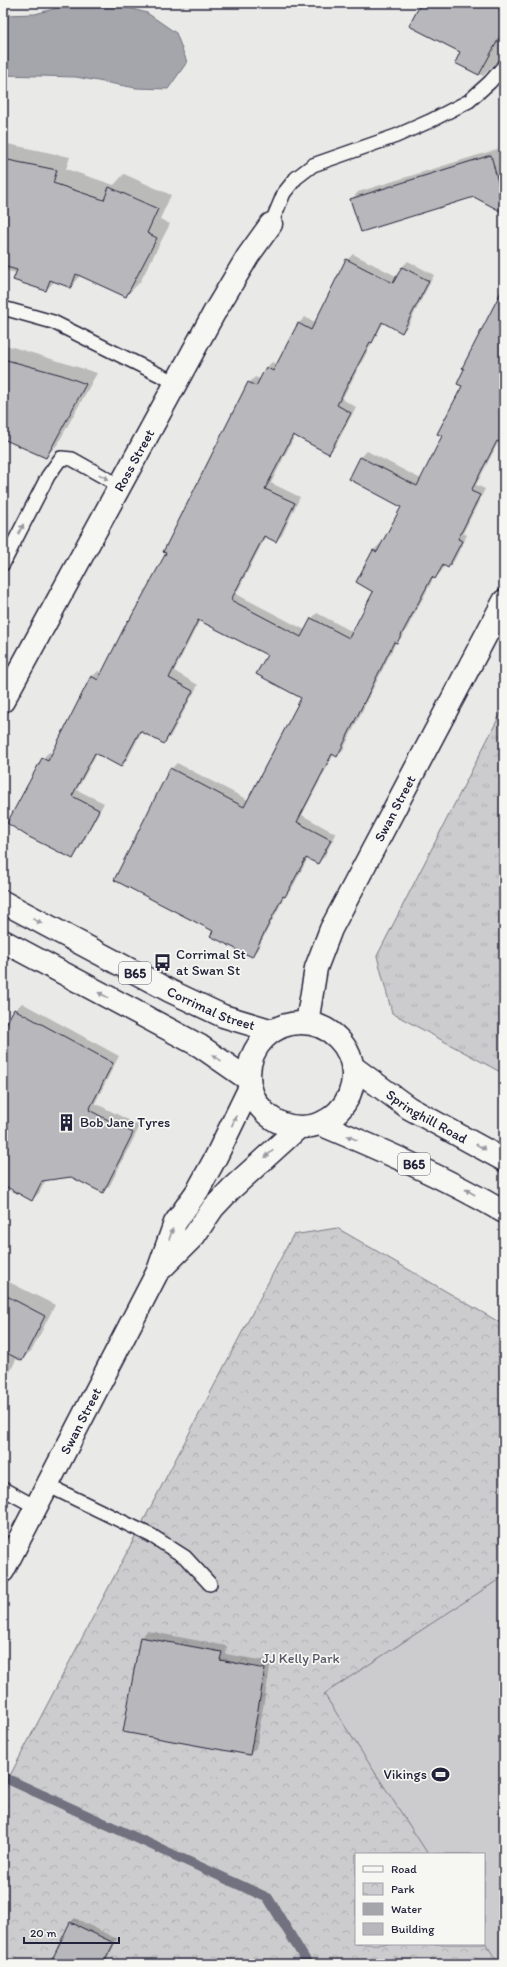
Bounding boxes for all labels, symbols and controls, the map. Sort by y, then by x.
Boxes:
street label: Ross Street [110,426,158,494]
one-way arrow [98,473,110,480]
one-way arrow [18,524,24,535]
street label: Swan Street [370,772,419,844]
one-way arrow [32,917,43,924]
place label: Corrimal St at Swan St [176,946,246,979]
bus stop icon: Corrimal St at Swan St [153,952,173,972]
road number: B65 [119,962,151,984]
street label: Corrimal Street [164,982,257,1034]
one-way arrow [98,991,109,998]
one-way arrow [212,1054,222,1062]
street label: Springhill Road [383,1086,471,1147]
building icon: Bob Jane Tyres [57,1112,77,1132]
place label: Bob Jane Tyres [80,1114,170,1131]
one-way arrow [231,1115,237,1126]
one-way arrow [346,1134,358,1140]
one-way arrow [475,1143,486,1150]
one-way arrow [264,1149,274,1159]
road number: B65 [398,1153,430,1175]
one-way arrow [464,1189,476,1196]
one-way arrow [168,1228,174,1240]
street label: Swan Street [56,1385,105,1457]
park label: JJ Kelly Park [262,1650,340,1667]
sports icon: Vikings [430,1764,450,1784]
place label: Vikings [383,1766,427,1783]
legend [355,1853,485,1945]
text: Road [391,1862,417,1876]
text: Park [391,1882,415,1896]
text: Water [391,1902,422,1916]
scale bar [24,1919,119,1945]
text: Building [391,1922,435,1936]
text: 20 m [30,1926,57,1940]

